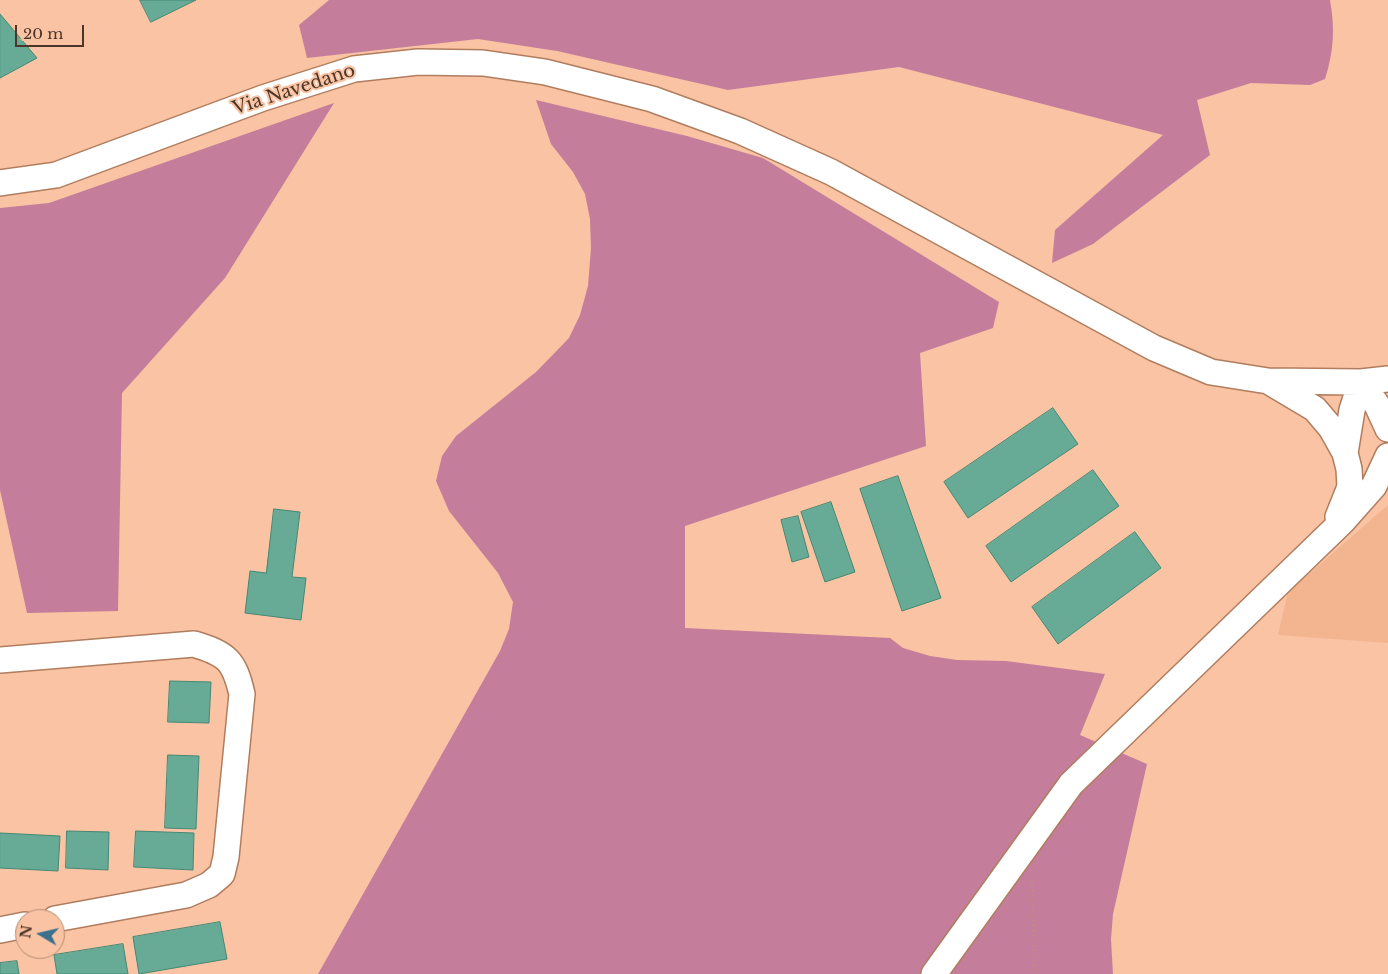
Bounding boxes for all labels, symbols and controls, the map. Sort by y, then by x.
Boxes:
scale bar [18,15,86,47]
text: 20 m [23,24,63,43]
street label: Via Navedano [230,60,358,120]
north arrow [15,909,65,959]
text: N [16,924,36,940]

